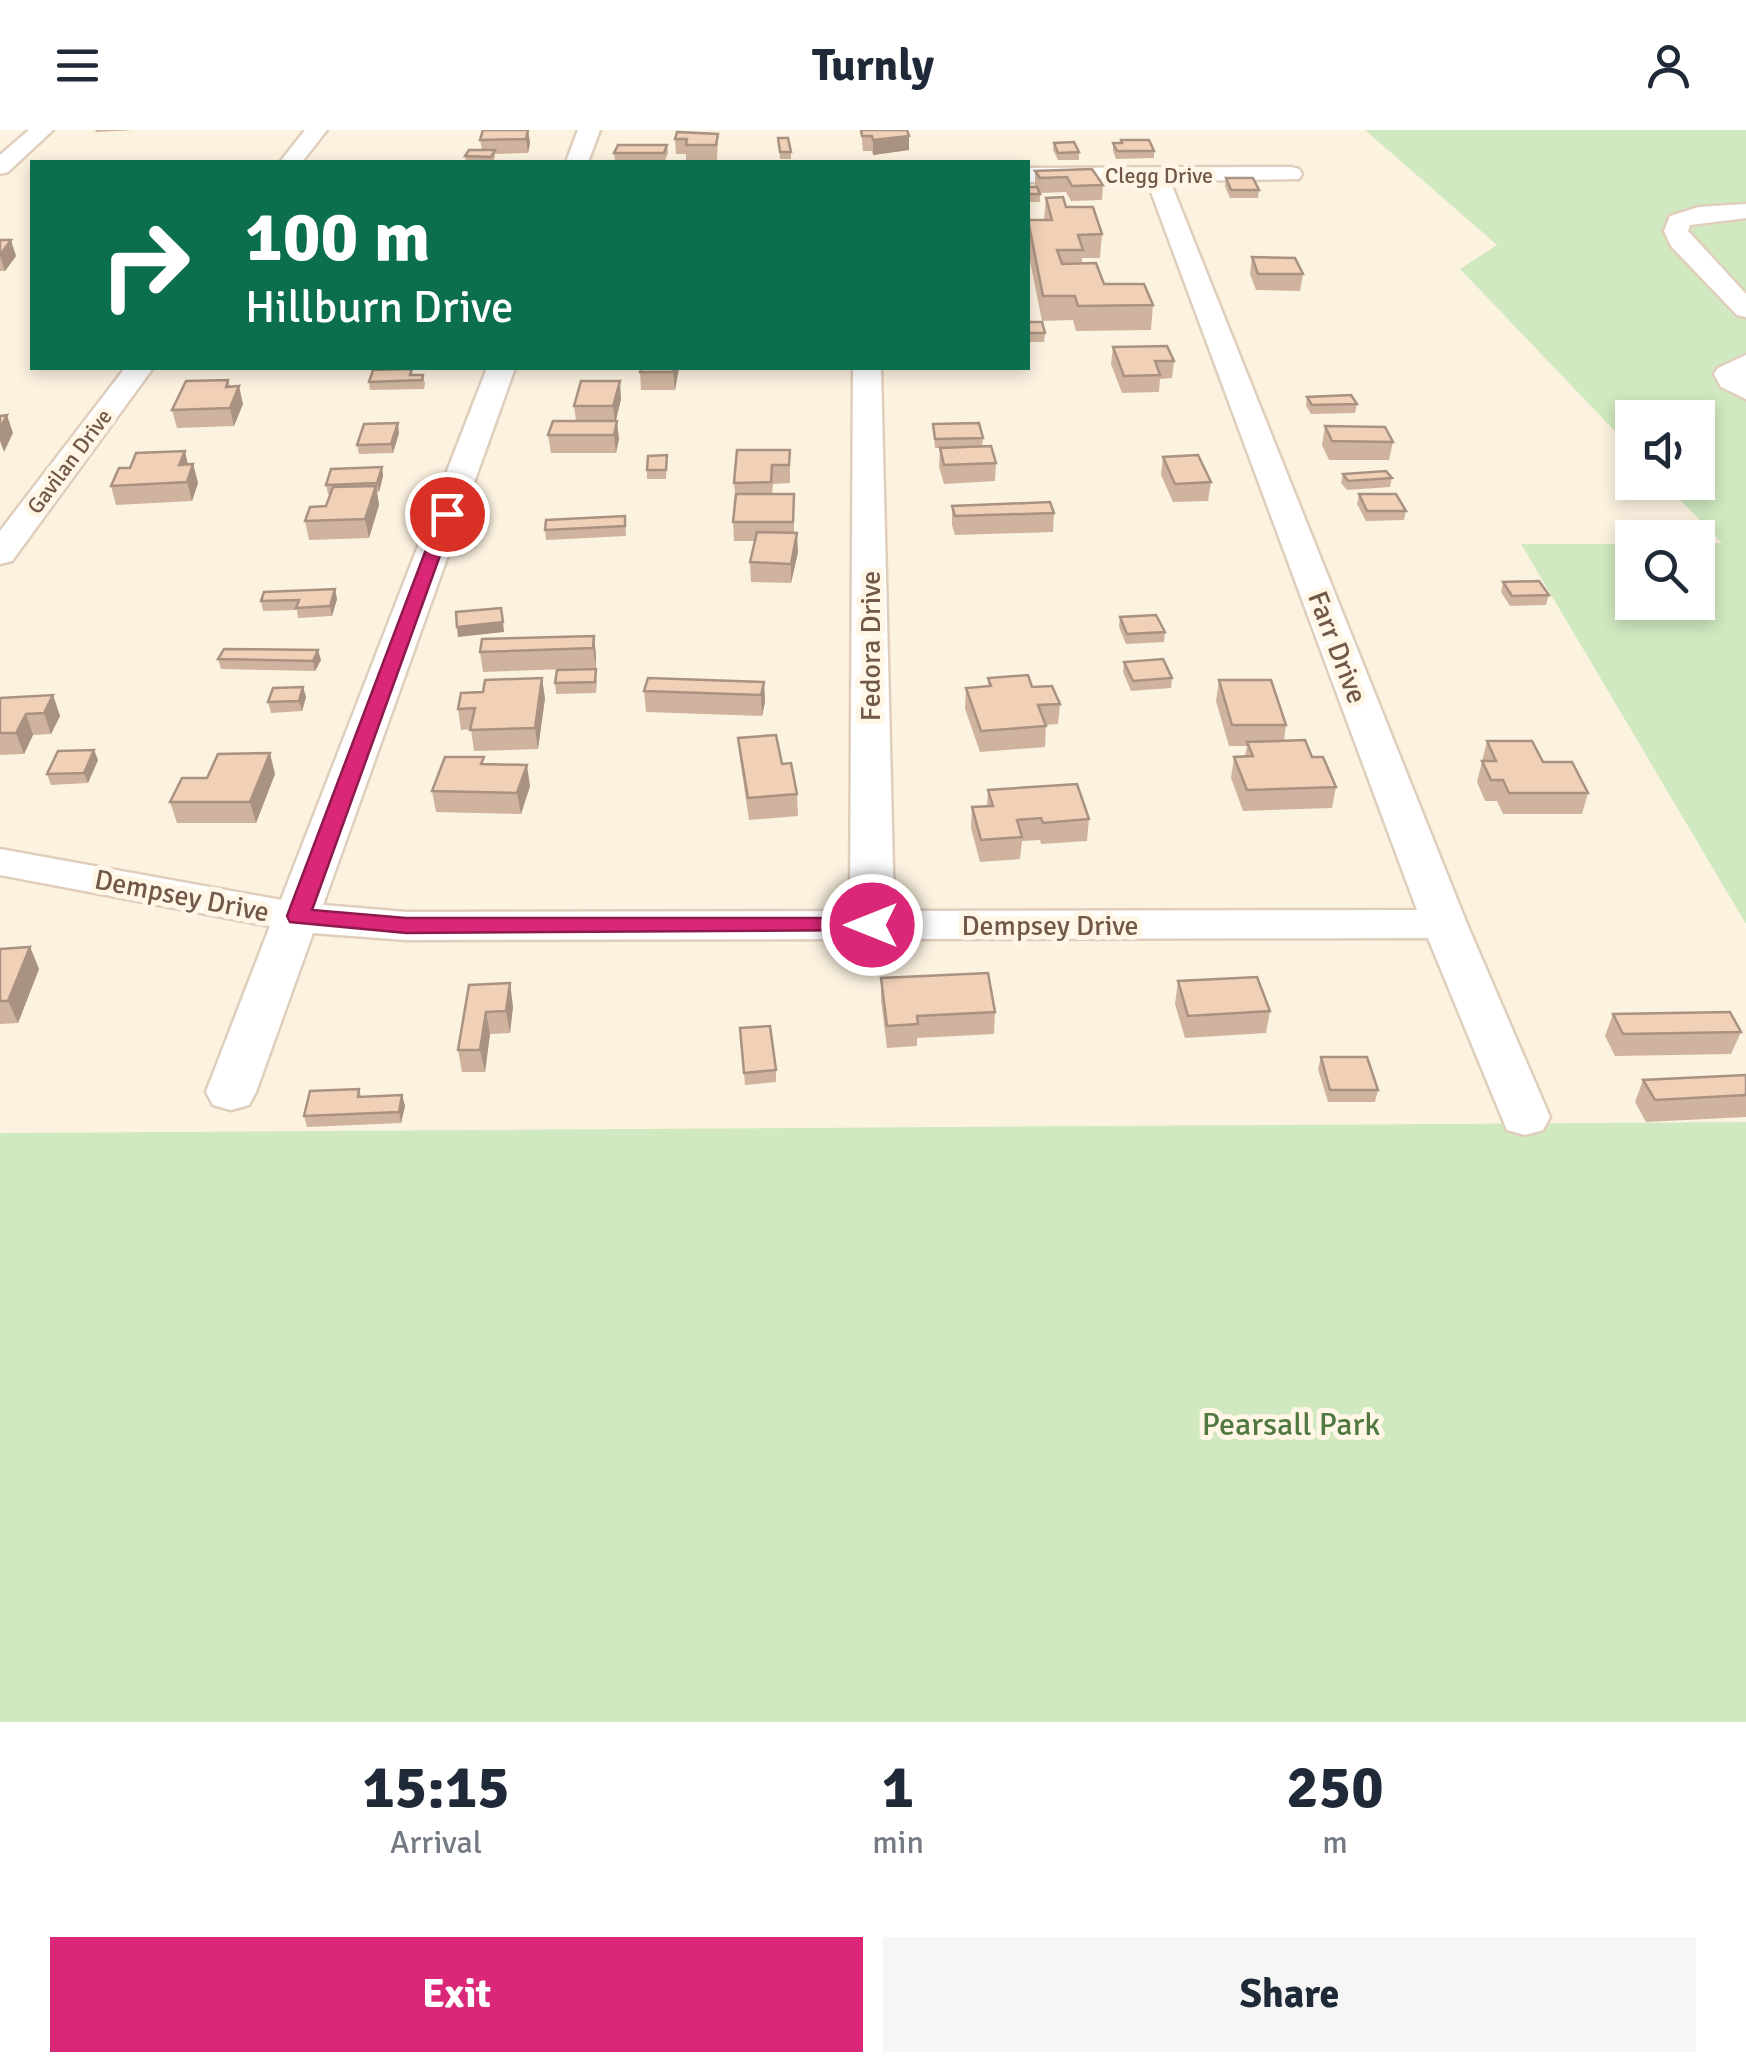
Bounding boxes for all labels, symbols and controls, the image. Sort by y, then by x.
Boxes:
icon: menu [50,38,105,93]
text: Turnly [812,38,934,93]
icon: person [1641,38,1696,93]
street label: Clegg Drive [1105,162,1213,189]
text: 100 m [245,194,430,280]
icon: right [80,200,210,330]
text: Hillburn Drive [245,280,514,335]
map controls [1615,400,1715,620]
button: sound [1615,400,1715,500]
street label: Gavilan Drive [21,404,118,519]
pin [405,472,490,557]
icon: arrive [420,487,475,542]
button: search [1615,520,1715,620]
street label: Fedora Drive [854,571,888,721]
street label: Farr Drive [1300,587,1374,708]
street label: Dempsey Drive [92,862,272,930]
position arrow [820,873,924,977]
street label: Dempsey Drive [961,909,1139,943]
park label: Pearsall Park [1202,1405,1380,1444]
text: 15:15 [362,1751,510,1825]
text: 1 [882,1751,914,1825]
text: 250 [1286,1751,1384,1825]
text: Arrival [390,1823,482,1862]
text: min [872,1823,924,1862]
text: m [1322,1823,1348,1862]
button: Exit [50,1937,863,2052]
button: Share [883,1937,1696,2052]

